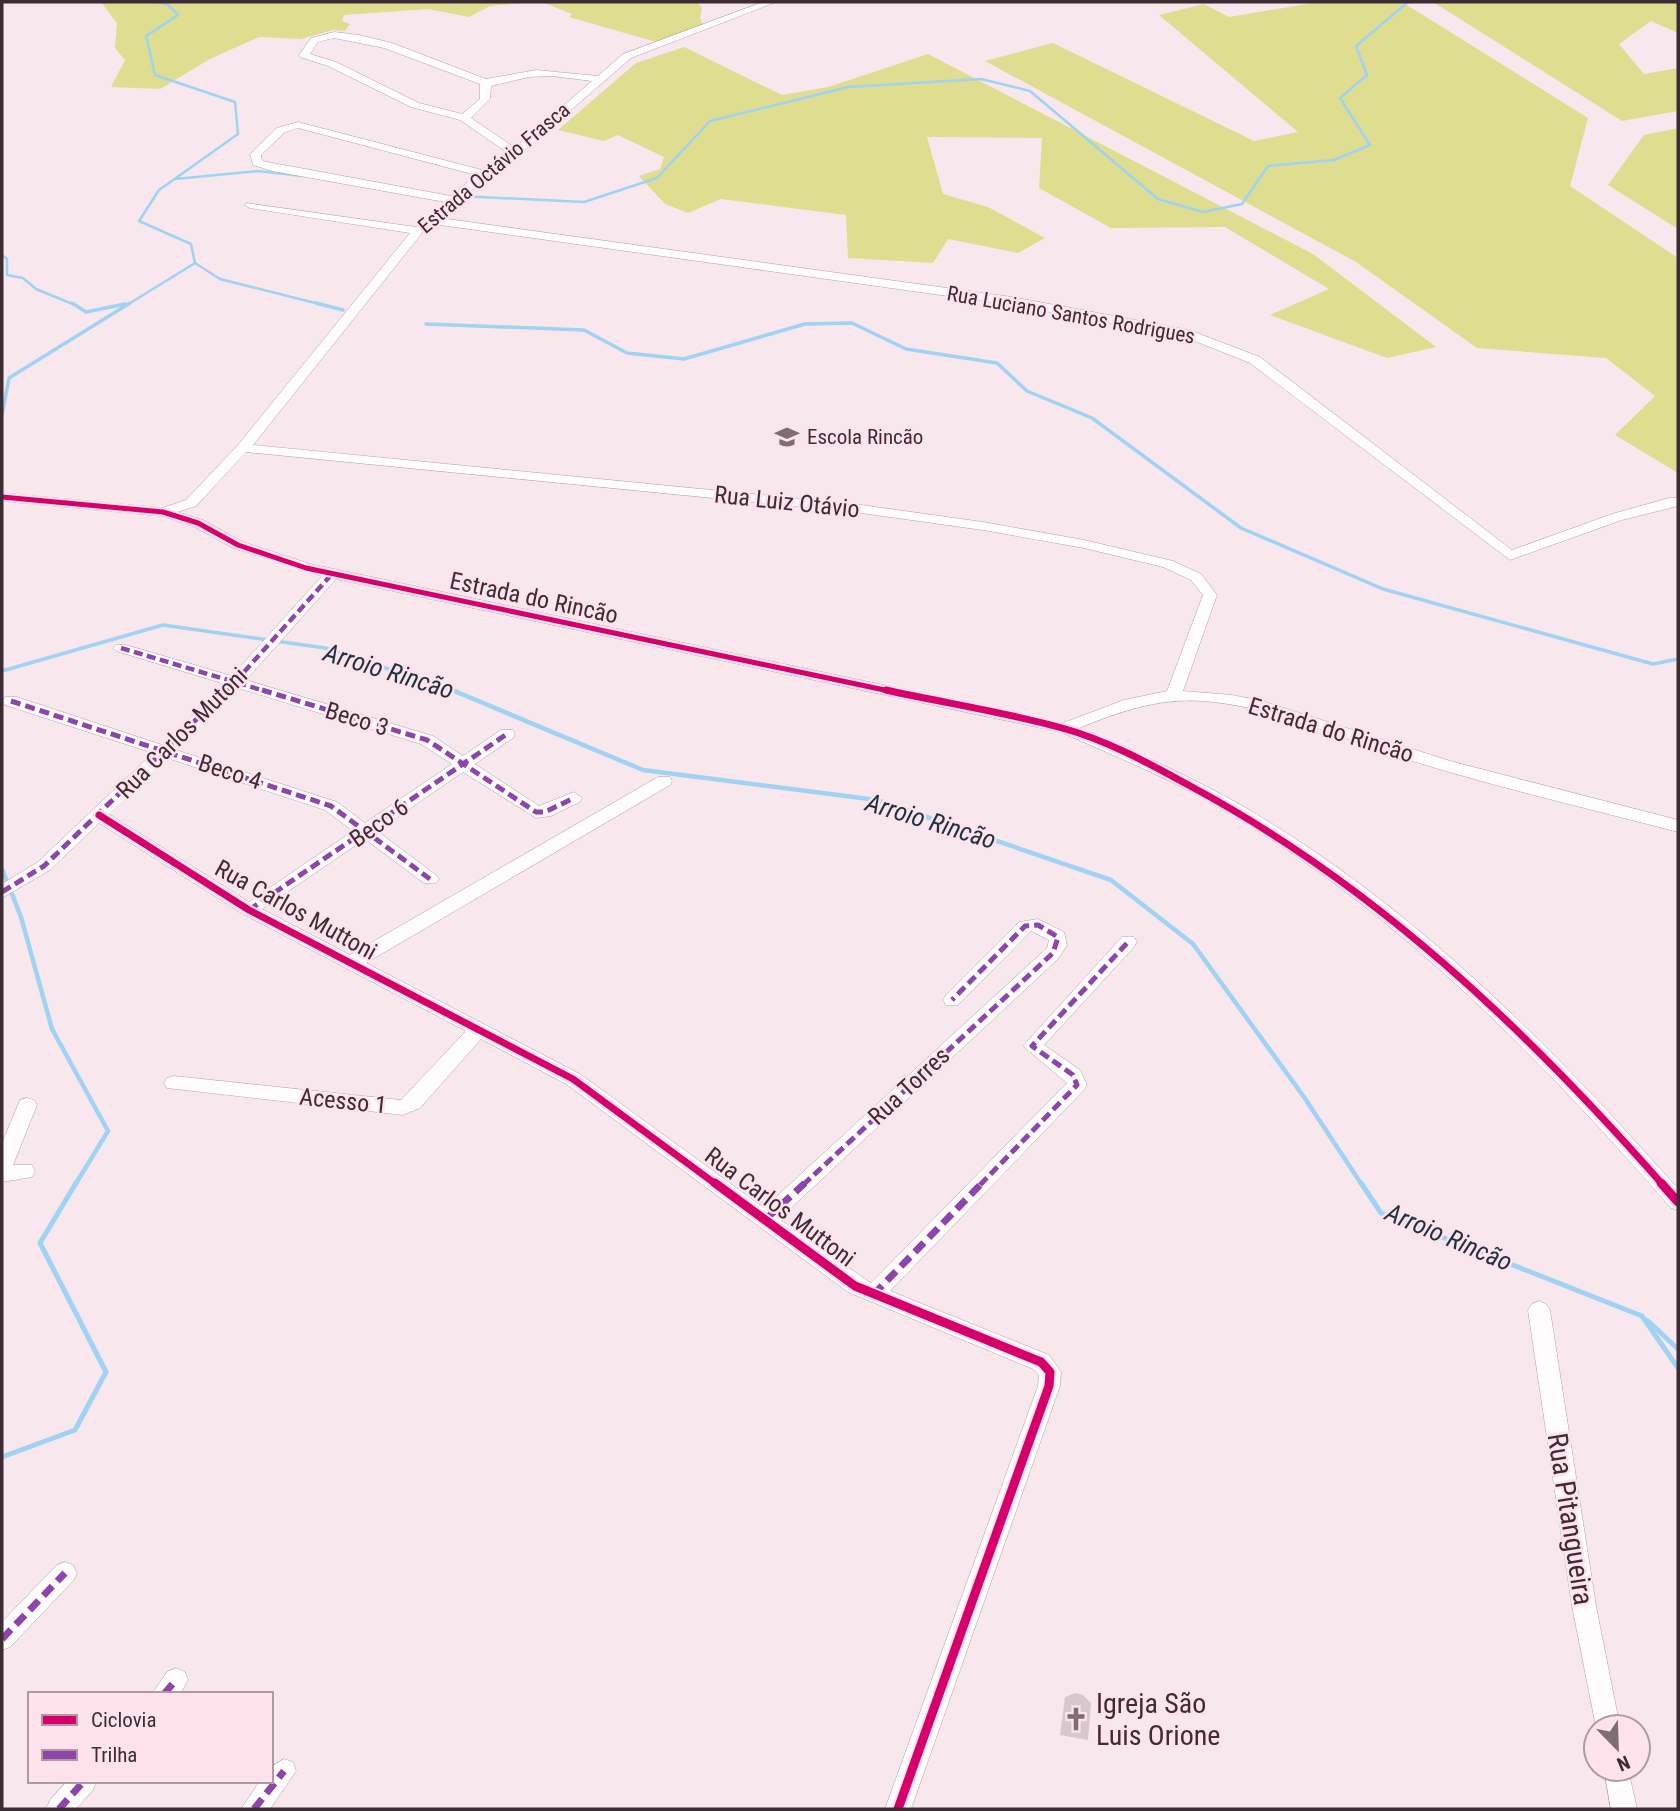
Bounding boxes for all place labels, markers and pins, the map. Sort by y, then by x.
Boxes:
school or university icon: Escola Rincão [773,423,801,451]
place label: Escola Rincão [807,425,923,449]
place label: Igreja São Luis Orione [1096,1687,1220,1752]
church icon: Igreja São Luis Orione [1062,1705,1090,1733]

